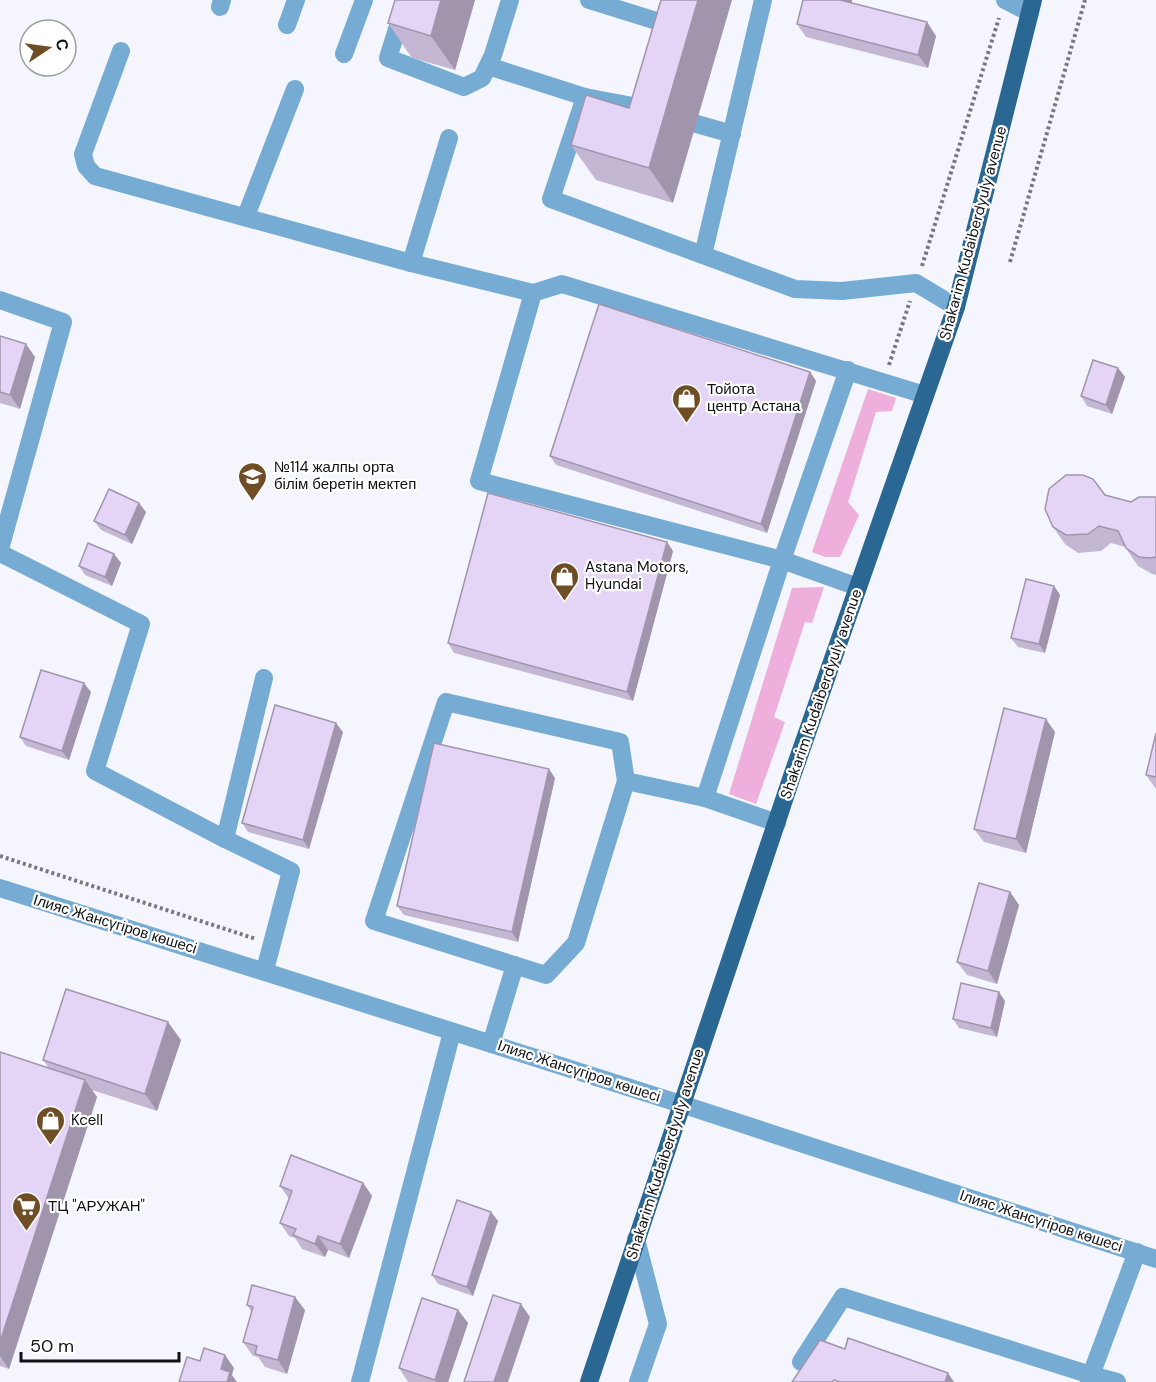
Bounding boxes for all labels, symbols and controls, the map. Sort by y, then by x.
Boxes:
north arrow [18,18,78,78]
text: С [51,37,74,53]
street label: Shakarim Kudaiberdyuly avenue [935,124,1011,342]
place label: Тойота центр Астана [707,379,801,416]
shop icon: Тойота центр Астана [670,382,702,424]
place label: №114 жалпы орта білім беретін мектеп [274,457,416,494]
school or university icon: №114 жалпы орта білім беретін мектеп [237,460,269,502]
place label: Astana Motors, Hyundai [585,557,689,594]
shop icon: Astana Motors, Hyundai [548,560,580,602]
street label: Shakarim Kudaiberdyuly avenue [776,586,866,802]
street label: Ілияс Жансүгіров көшесі [31,890,199,958]
street label: Ілияс Жансүгіров көшесі [495,1035,663,1107]
street label: Shakarim Kudaiberdyuly avenue [621,1046,709,1262]
shop icon: Kcell [34,1104,66,1146]
place label: Kcell [71,1110,103,1130]
street label: Ілияс Жансүгіров көшесі [957,1185,1125,1257]
supermarket icon: ТЦ "АРУЖАН" [11,1190,43,1232]
place label: ТЦ "АРУЖАН" [48,1196,145,1216]
scale bar [21,1325,178,1363]
text: 50 m [30,1334,74,1358]

